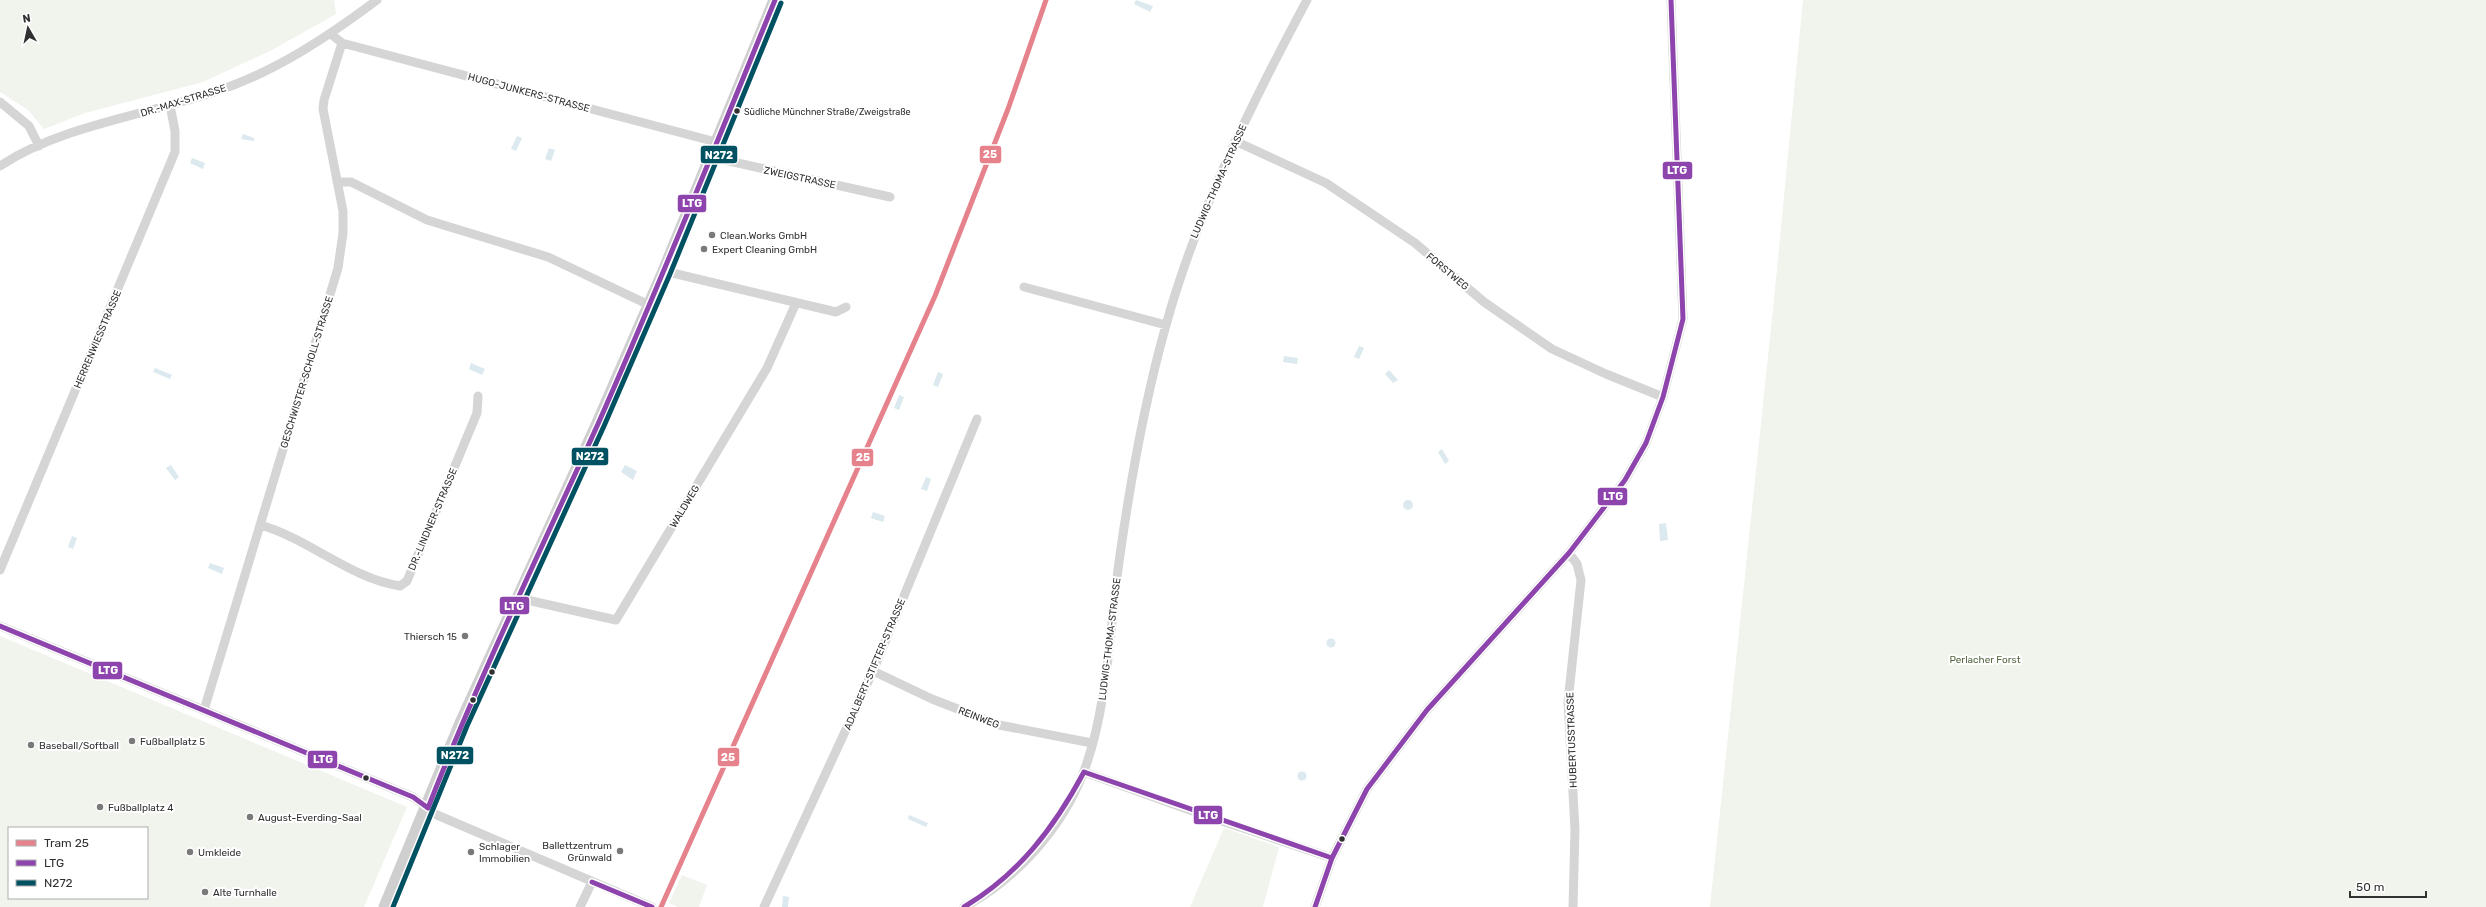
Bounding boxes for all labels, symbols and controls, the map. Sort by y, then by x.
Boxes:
north arrow [8,8,48,48]
text: N [22,12,32,26]
street label: HUGO-JUNKERS-STRASSE [466,71,591,115]
street label: DR.-MAX-STRASSE [139,82,228,120]
marker: Südliche Münchner Straße/Zweigstraße [732,106,742,116]
place label: Südliche Münchner Straße/Zweigstraße [744,107,911,117]
street label: LUDWIG-THOMA-STRASSE [1188,123,1249,240]
line badge: N272 [700,145,738,164]
line badge: 25 [979,145,1002,164]
text: 25 [983,148,997,161]
text: N272 [705,149,733,162]
line badge: LTG [1662,161,1693,180]
street label: ZWEIGSTRASSE [763,164,837,191]
text: LTG [1667,164,1687,177]
line badge: LTG [677,194,707,213]
text: LTG [682,197,702,210]
marker: Clean.Works GmbH [707,230,717,240]
place label: Clean.Works GmbH [720,230,807,242]
marker: Expert Cleaning GmbH [699,244,709,254]
place label: Expert Cleaning GmbH [712,244,817,256]
street label: FORSTWEG [1424,251,1471,293]
street label: HERRENWIESSTRASSE [72,288,124,390]
street label: GESCHWISTER-SCHOLL-STRASSE [278,295,336,450]
line badge: N272 [571,447,609,466]
line badge: 25 [851,448,874,467]
text: N272 [576,450,604,463]
text: 25 [856,451,870,464]
street label: DR.-LINDNER-STRASSE [406,466,460,572]
street label: WALDWEG [667,483,702,530]
line badge: LTG [1597,487,1628,506]
text: LTG [1603,490,1623,503]
street label: LUDWIG-THOMA-STRASSE [1097,577,1123,701]
line badge: LTG [499,596,530,615]
street label: ADALBERT-STIFTER-STRASSE [842,597,908,732]
text: LTG [504,600,524,613]
place label: Thiersch 15 [404,631,457,643]
marker: Thiersch 15 [460,631,470,641]
park label: Perlacher Forst [1949,654,2021,666]
line badge: LTG [92,661,123,680]
text: LTG [98,664,118,677]
unlabelled marker [487,667,497,677]
street label: HUBERTUSSTRASSE [1564,692,1580,788]
unlabelled marker [468,695,478,705]
street label: REINWEG [956,705,1001,731]
marker: Fußballplatz 5 [127,736,137,746]
place label: Fußballplatz 5 [140,736,205,748]
marker: Baseball/Softball [26,740,36,750]
place label: Baseball/Softball [39,740,119,752]
line badge: N272 [436,746,474,765]
line badge: 25 [717,747,740,767]
text: N272 [441,749,469,762]
line badge: LTG [307,750,338,769]
text: 25 [721,751,735,764]
text: LTG [313,753,333,766]
unlabelled marker [361,773,371,783]
marker: Fußballplatz 4 [95,802,105,812]
place label: Fußballplatz 4 [108,802,174,814]
line badge: LTG [1193,805,1223,825]
text: LTG [1198,809,1218,822]
marker: August-Everding-Saal [245,812,255,822]
place label: August-Everding-Saal [258,812,362,824]
legend [8,827,148,899]
unlabelled marker [1337,834,1347,844]
text: Tram 25 [44,836,89,850]
place label: Ballettzentrum Grünwald [542,840,612,864]
place label: Schlager Immobilien [479,841,530,865]
marker: Ballettzentrum Grünwald [615,846,625,856]
marker: Umkleide [185,847,195,857]
place label: Umkleide [198,847,241,859]
marker: Schlager Immobilien [466,847,476,857]
text: LTG [44,856,64,870]
scale bar [2350,873,2426,899]
text: N272 [44,876,73,890]
text: 50 m [2356,880,2384,894]
marker: Alte Turnhalle [200,887,210,897]
place label: Alte Turnhalle [213,887,277,899]

